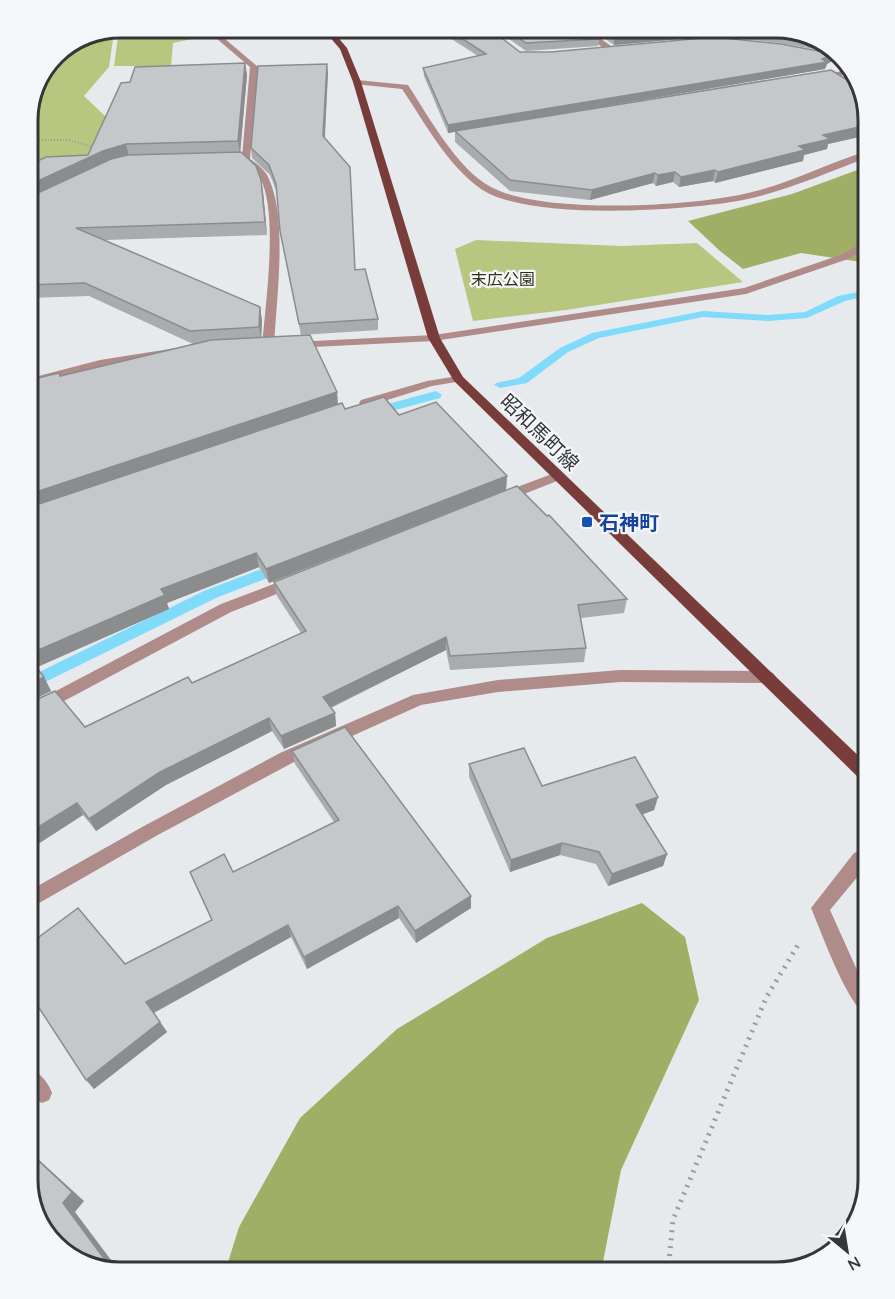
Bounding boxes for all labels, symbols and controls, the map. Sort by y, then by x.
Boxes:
park label: 末広公園 [471,269,535,289]
street label: 昭和馬町線 [495,388,585,476]
place label: 石神町 [599,510,659,535]
marker: 石神町 [580,515,594,529]
north arrow [817,1221,877,1281]
text: N [844,1252,865,1276]

